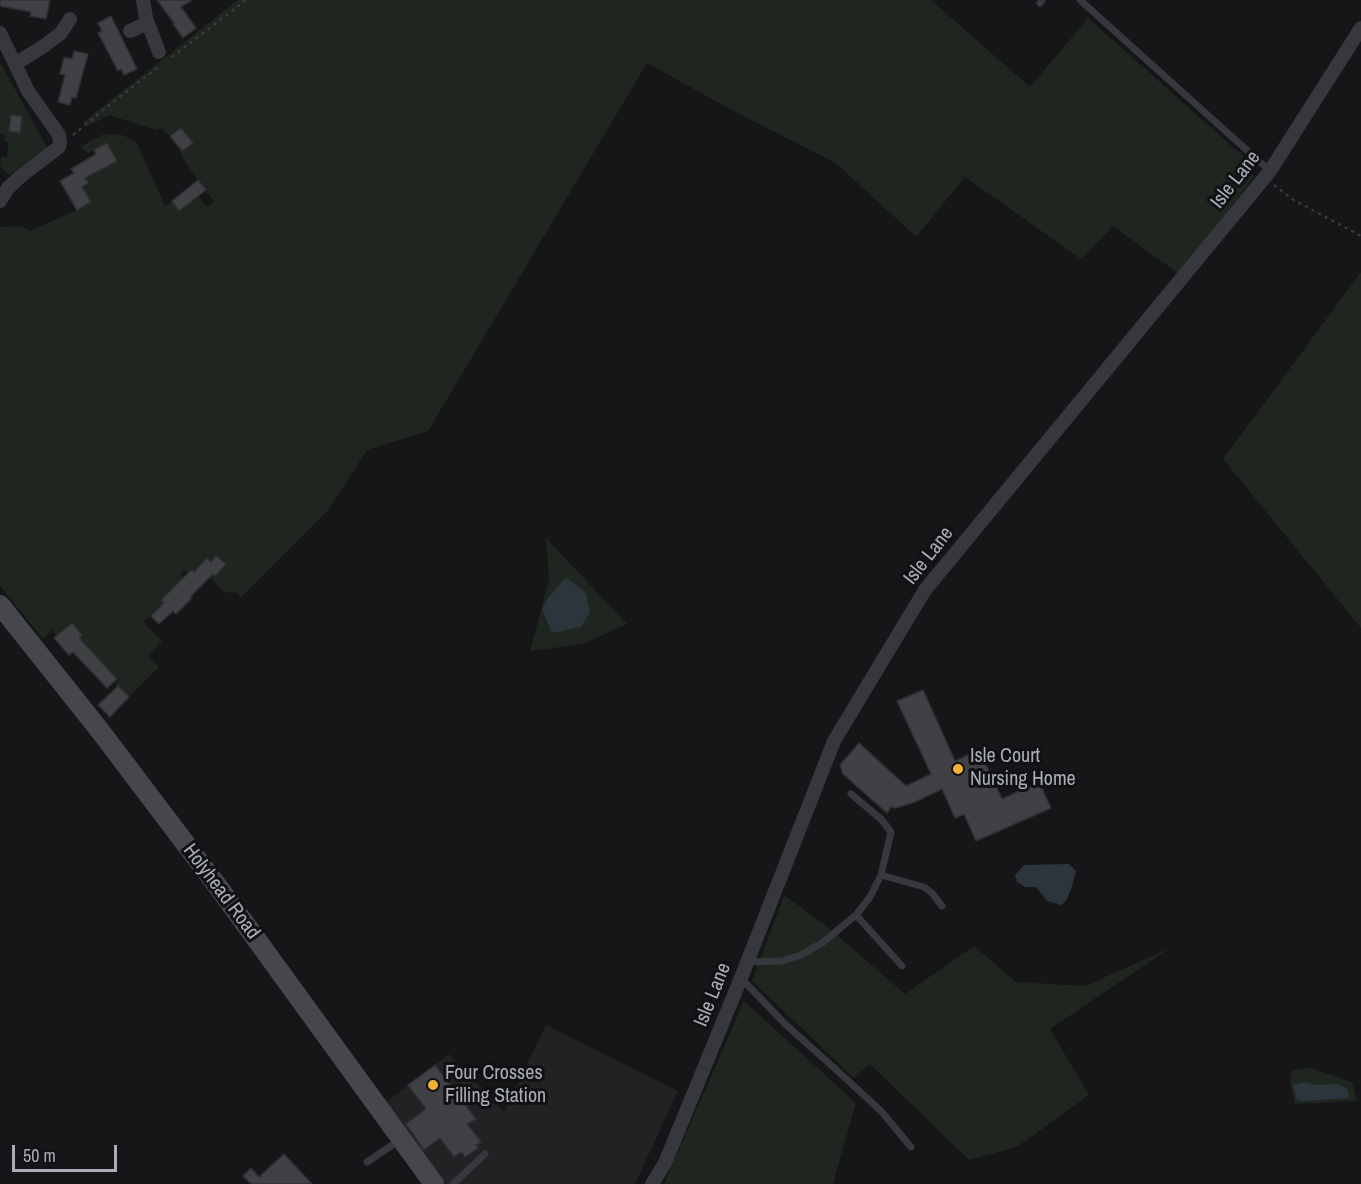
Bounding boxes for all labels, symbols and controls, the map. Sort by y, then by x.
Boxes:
street label: Isle Lane [1206,146,1266,214]
street label: Isle Lane [899,522,959,590]
place label: Isle Court Nursing Home [970,745,1076,792]
marker: Isle Court Nursing Home [951,762,965,776]
street label: Holyhead Road [177,840,265,944]
street label: Isle Lane [689,960,737,1030]
place label: Four Crosses Filling Station [445,1062,546,1109]
marker: Four Crosses Filling Station [426,1078,440,1092]
scale bar [15,1133,120,1171]
text: 50 m [23,1143,56,1168]

